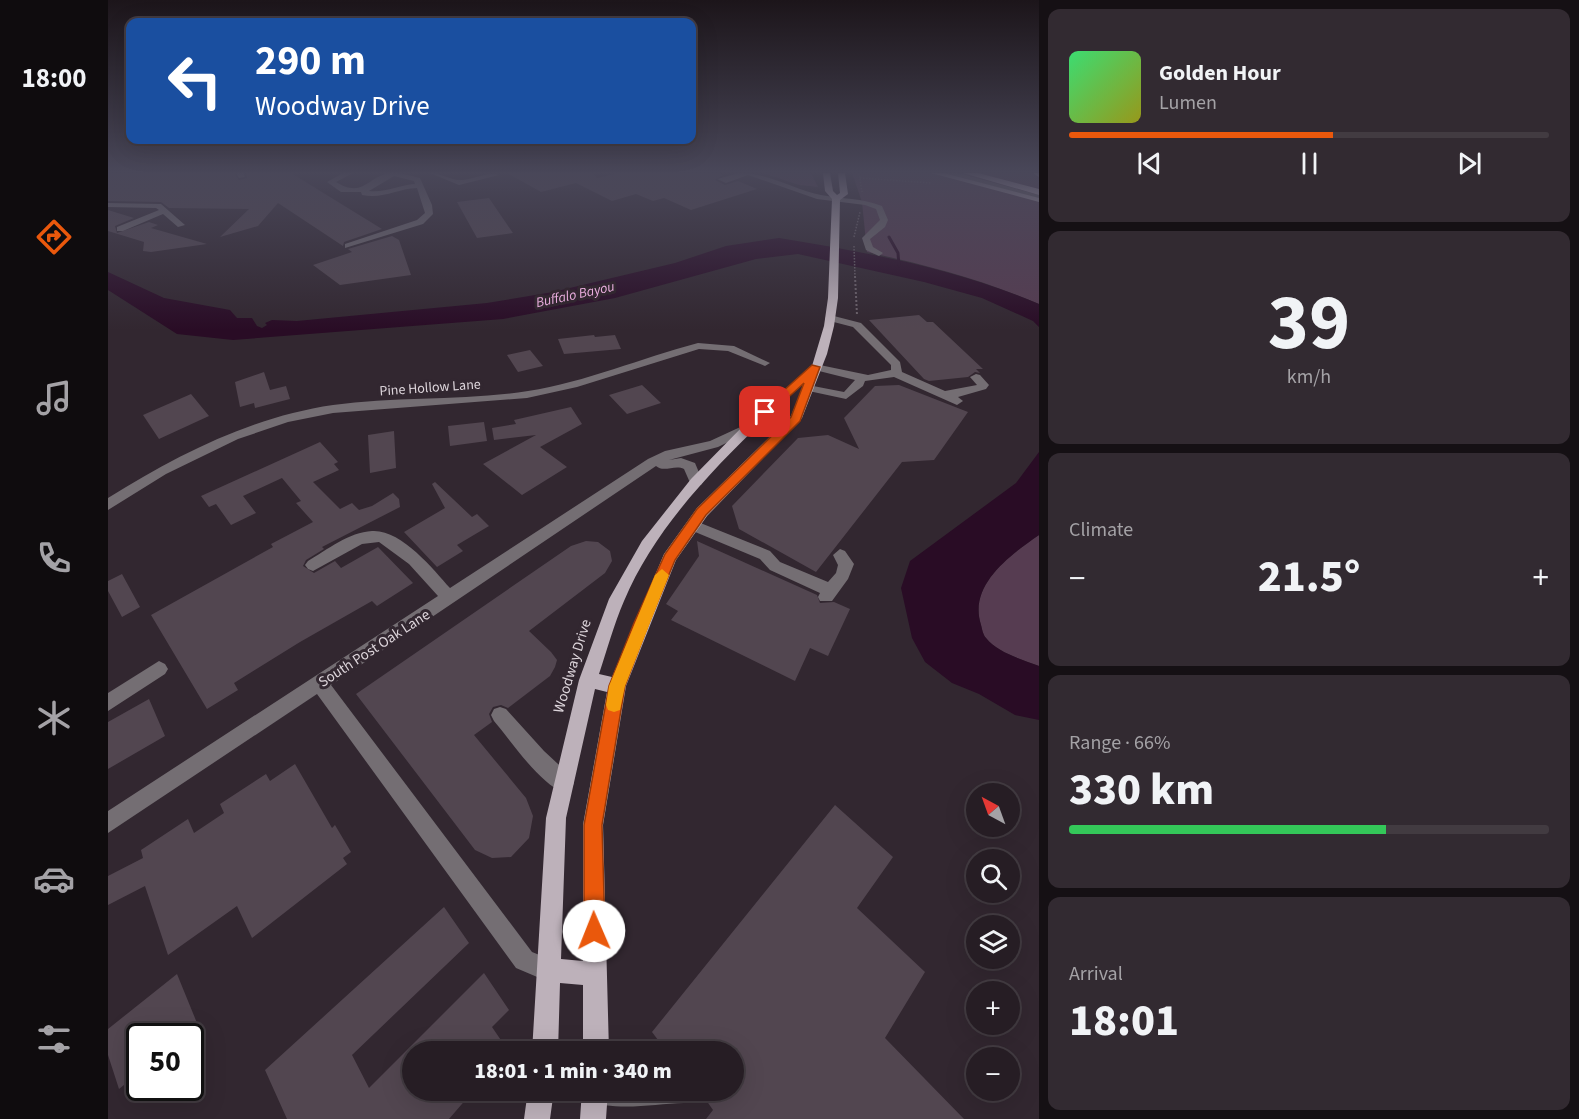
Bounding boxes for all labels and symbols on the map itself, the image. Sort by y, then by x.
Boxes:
water label: Buffalo Bayou [534,277,616,313]
street label: Pine Hollow Lane [379,374,481,402]
pin [739,386,790,437]
street label: South Post Oak Lane [314,604,434,692]
street label: Woodway Drive [548,617,597,716]
north arrow [966,783,1020,837]
position arrow [562,899,626,963]
speed limit sign: 50 [126,1023,204,1101]

